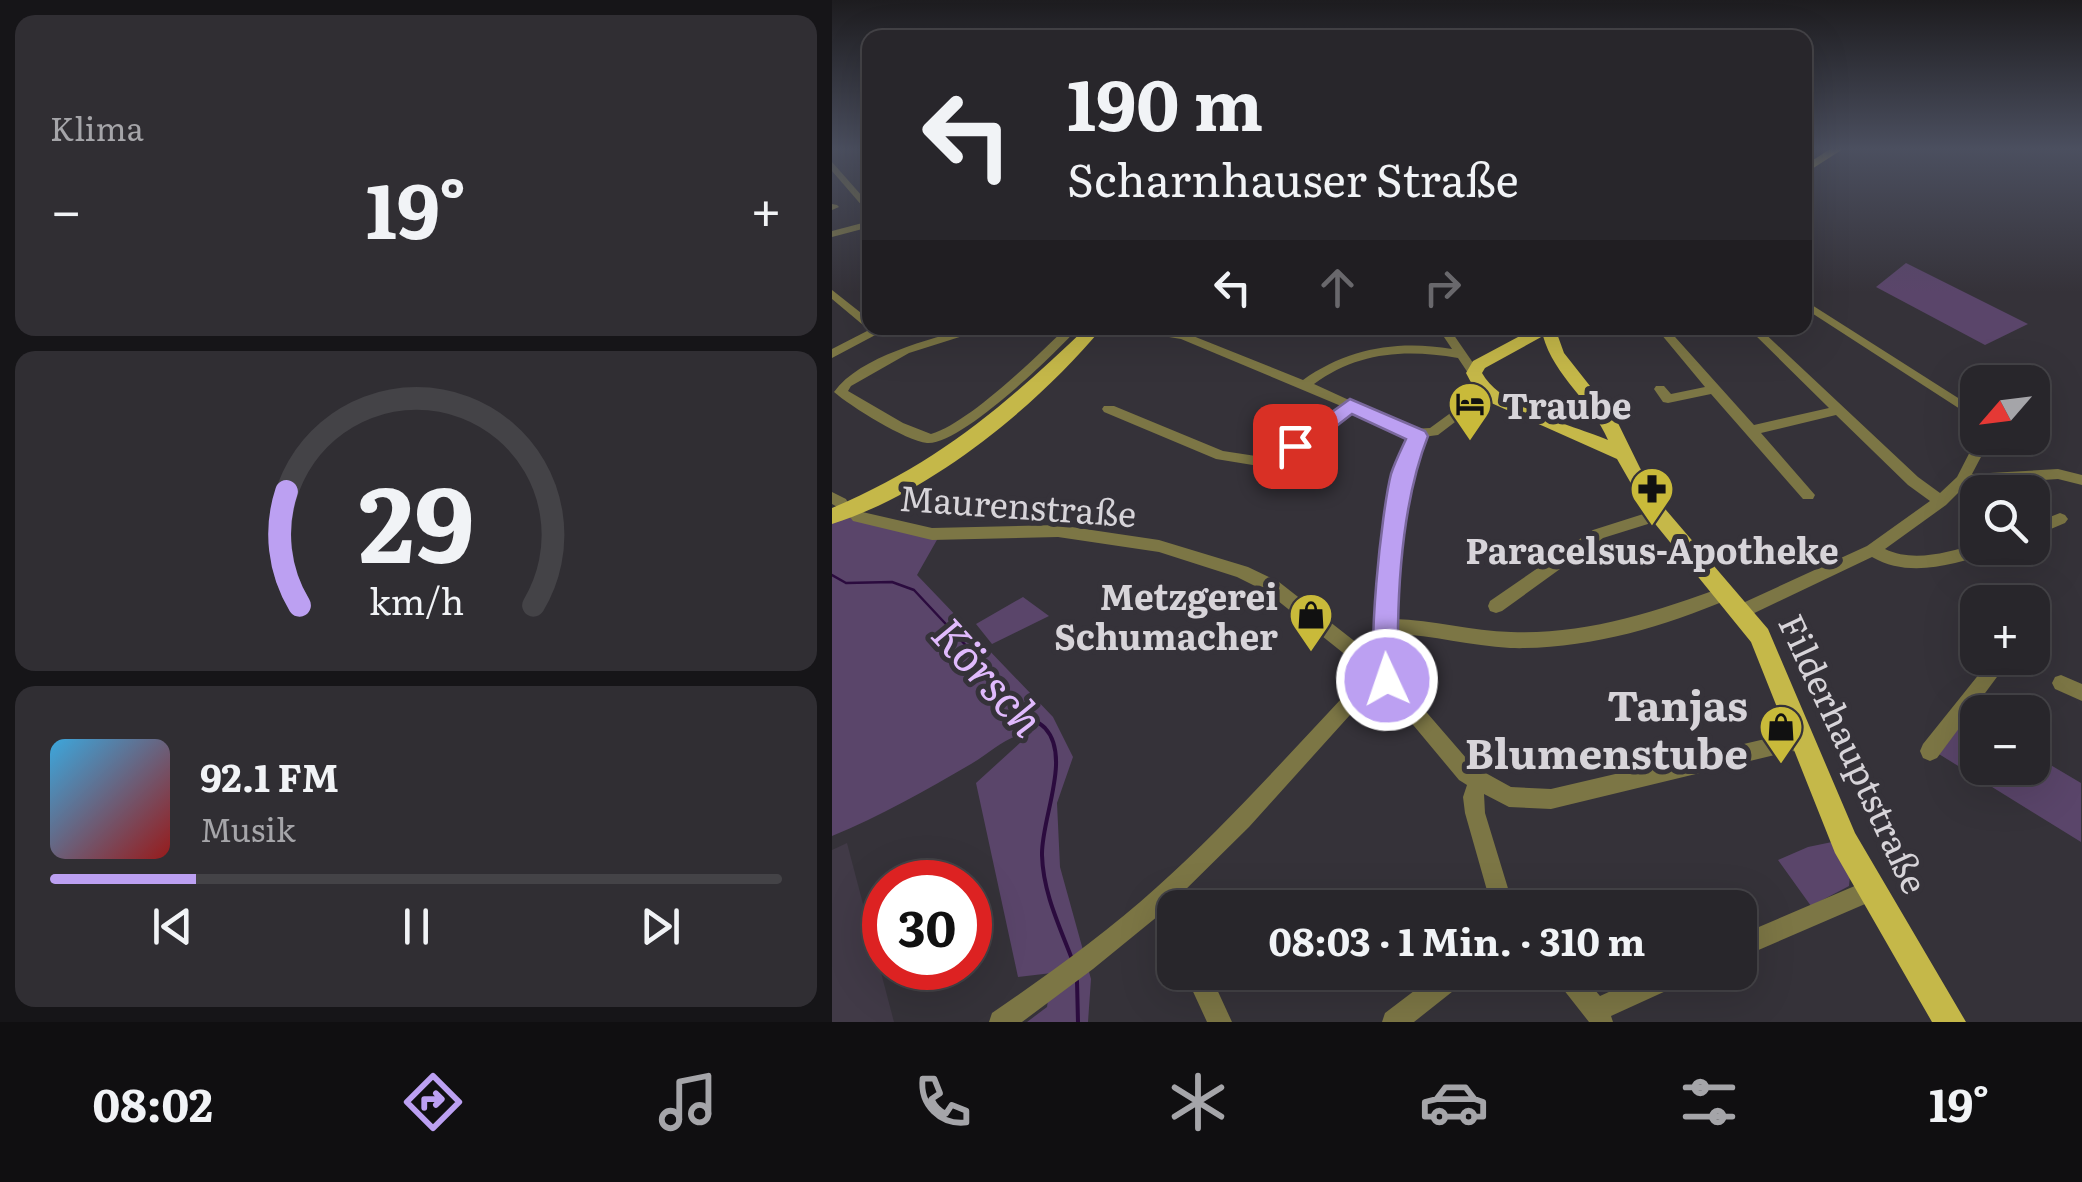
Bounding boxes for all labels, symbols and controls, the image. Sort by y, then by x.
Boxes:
text: 190 m [1067,49,1263,153]
icon: left [902,70,1032,200]
text: Klima [50,103,144,151]
text: Scharnhauser Straße [1067,144,1519,211]
text: 19° [366,151,466,262]
text: − [50,166,82,248]
text: + [750,166,782,248]
icon: left [1205,260,1260,315]
icon: ahead [1310,260,1365,315]
icon: right [1415,260,1470,315]
north arrow [1960,365,2050,455]
map controls [1960,365,2050,785]
place label: Traube [1502,378,1632,430]
hotel icon: Traube [1447,381,1493,442]
pin [1253,404,1338,489]
icon: arrive [1268,419,1323,474]
text: 29 [358,441,474,595]
pharmacy icon: Paracelsus-Apotheke [1629,466,1675,527]
street label: Maurenstraße [898,470,1138,538]
button: search [1960,475,2050,565]
place label: Paracelsus-Apotheke [1465,523,1839,575]
place label: Metzgerei Schumacher [1054,569,1278,661]
text: km/h [368,573,464,626]
button: + [1960,585,2050,675]
shop icon: Metzgerei Schumacher [1288,592,1334,653]
water label: Körsch [918,601,1062,749]
street label: Filderhauptstraße [1767,605,1943,901]
position arrow [1335,628,1439,732]
place label: Tanjas Blumenstube [1465,672,1748,782]
button: − [1960,695,2050,785]
shop icon: Tanjas Blumenstube [1758,704,1804,765]
text: 92.1 FM [200,747,339,804]
text: Musik [200,804,295,852]
speed limit sign: 30 [862,860,992,990]
icon: previous [145,899,200,954]
icon: pause [389,899,444,954]
icon: next [633,899,688,954]
text: 08:03 · 1 Min. · 310 m [1269,911,1645,968]
icon: directions [398,1067,468,1137]
icon: music [653,1067,723,1137]
icon: phone [908,1067,978,1137]
icon: climate [1163,1067,1233,1137]
icon: car [1419,1067,1489,1137]
icon: filters [1674,1067,1744,1137]
text: 08:02 [93,1069,213,1136]
text: 19° [1929,1069,1989,1136]

